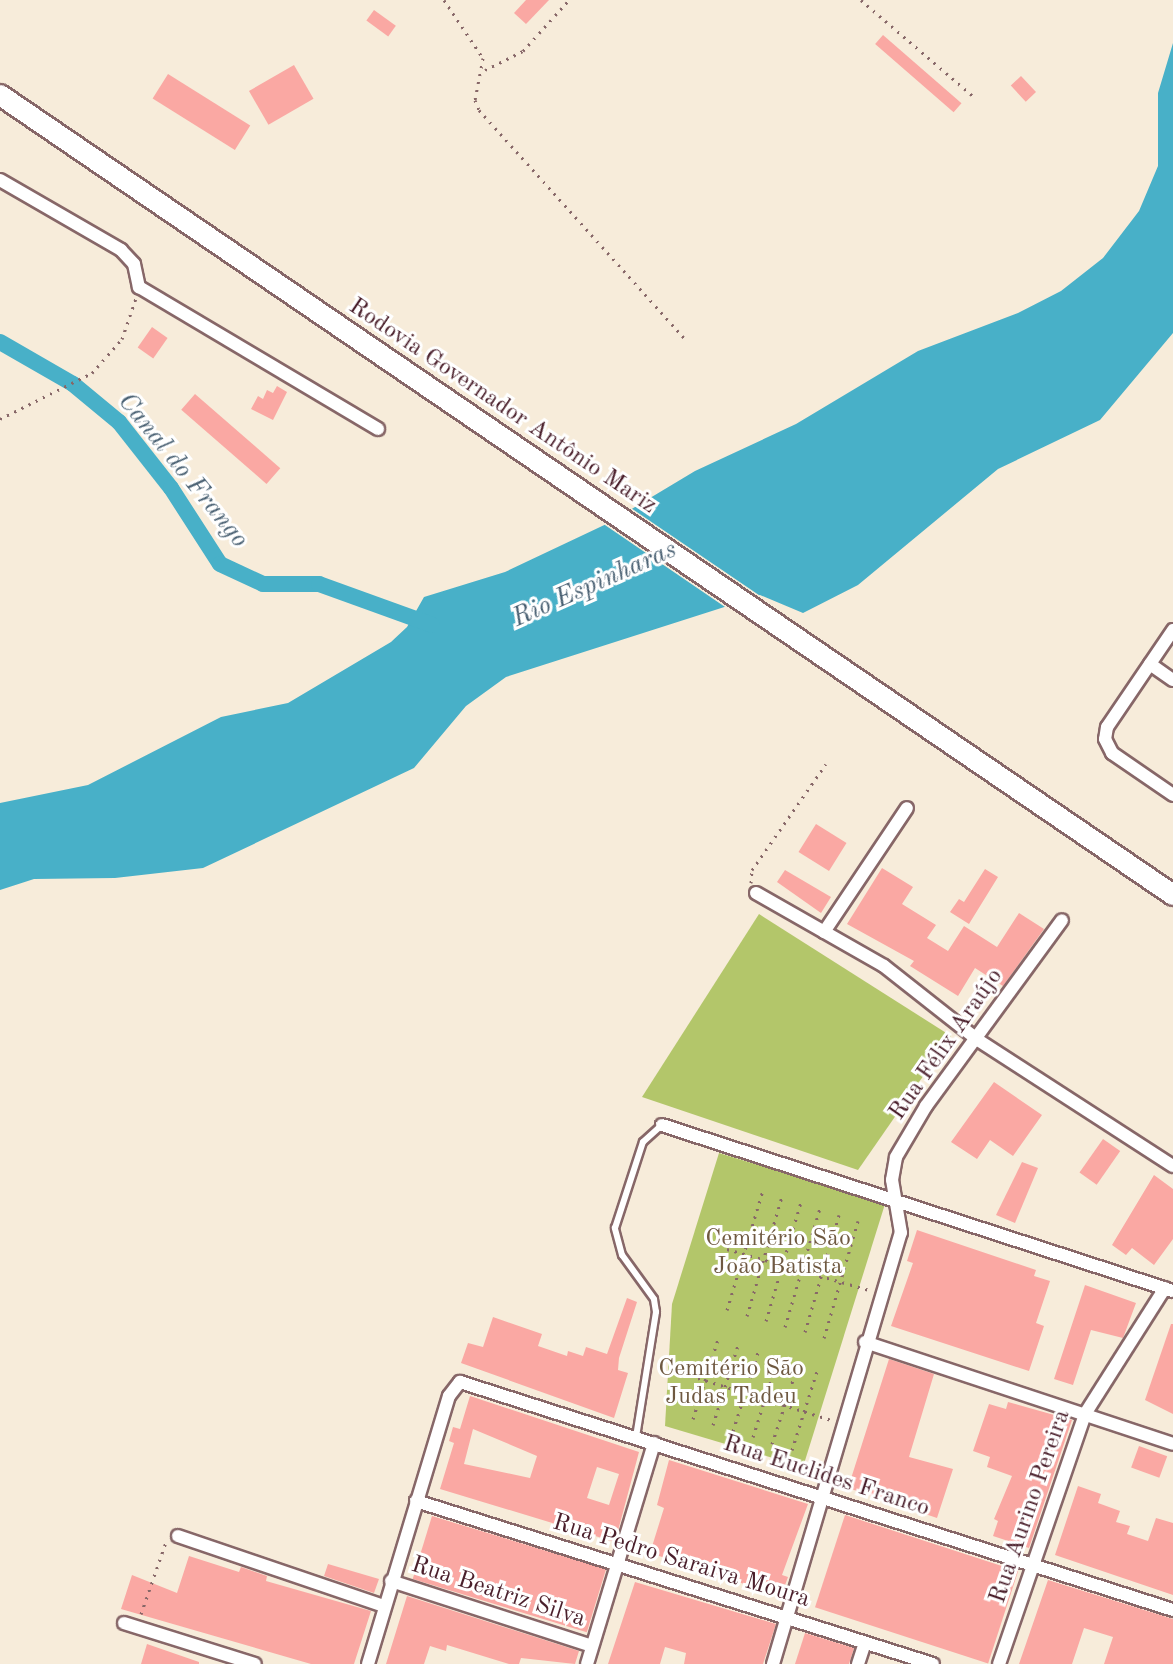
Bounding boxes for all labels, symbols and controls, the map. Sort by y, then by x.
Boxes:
street label: Rodovia Governador Antônio Mariz [343,293,661,521]
water label: Canal do Frango [110,387,254,555]
water label: Rio Espinharas [508,535,682,635]
street label: Rua Félix Araújo [884,964,1010,1126]
park label: Cemitério São João Batista [705,1226,851,1282]
park label: Cemitério São Judas Tadeu [658,1356,804,1412]
street label: Rua Aurino Pereira [984,1406,1078,1608]
street label: Rua Euclides Franco [719,1430,933,1524]
street label: Rua Pedro Saraiva Moura [549,1509,813,1615]
street label: Rua Beatriz Silva [407,1551,589,1635]

